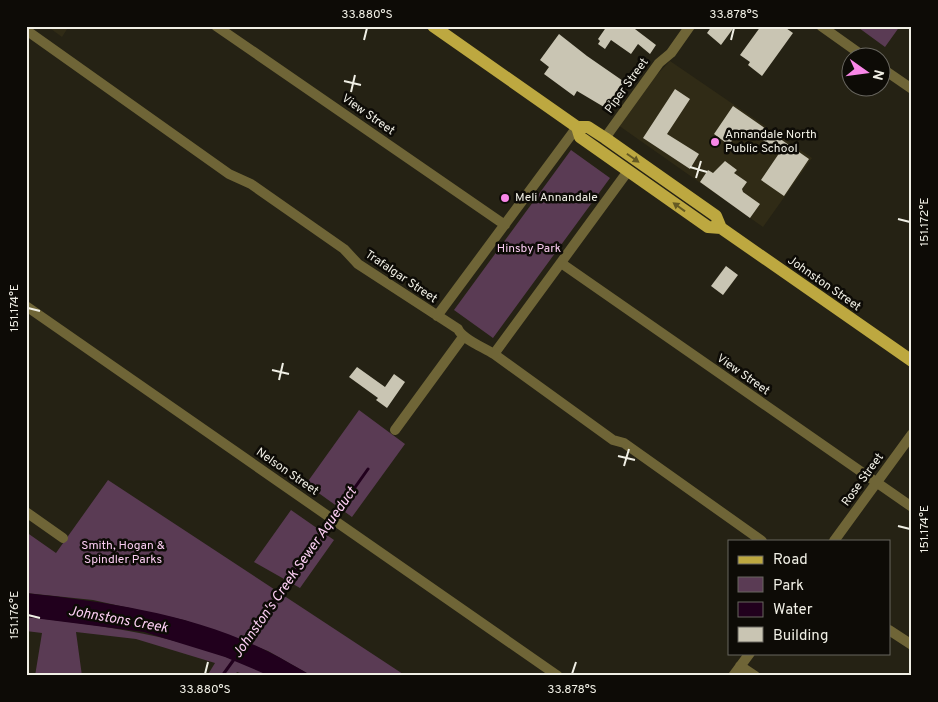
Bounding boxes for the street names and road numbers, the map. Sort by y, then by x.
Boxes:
street label: Piper Street [602,55,652,117]
street label: View Street [338,91,398,139]
street label: Trafalgar Street [362,247,440,307]
street label: Johnston Street [784,253,864,315]
street label: View Street [713,351,773,399]
street label: Nelson Street [253,445,321,499]
street label: Rose Street [838,450,888,510]

